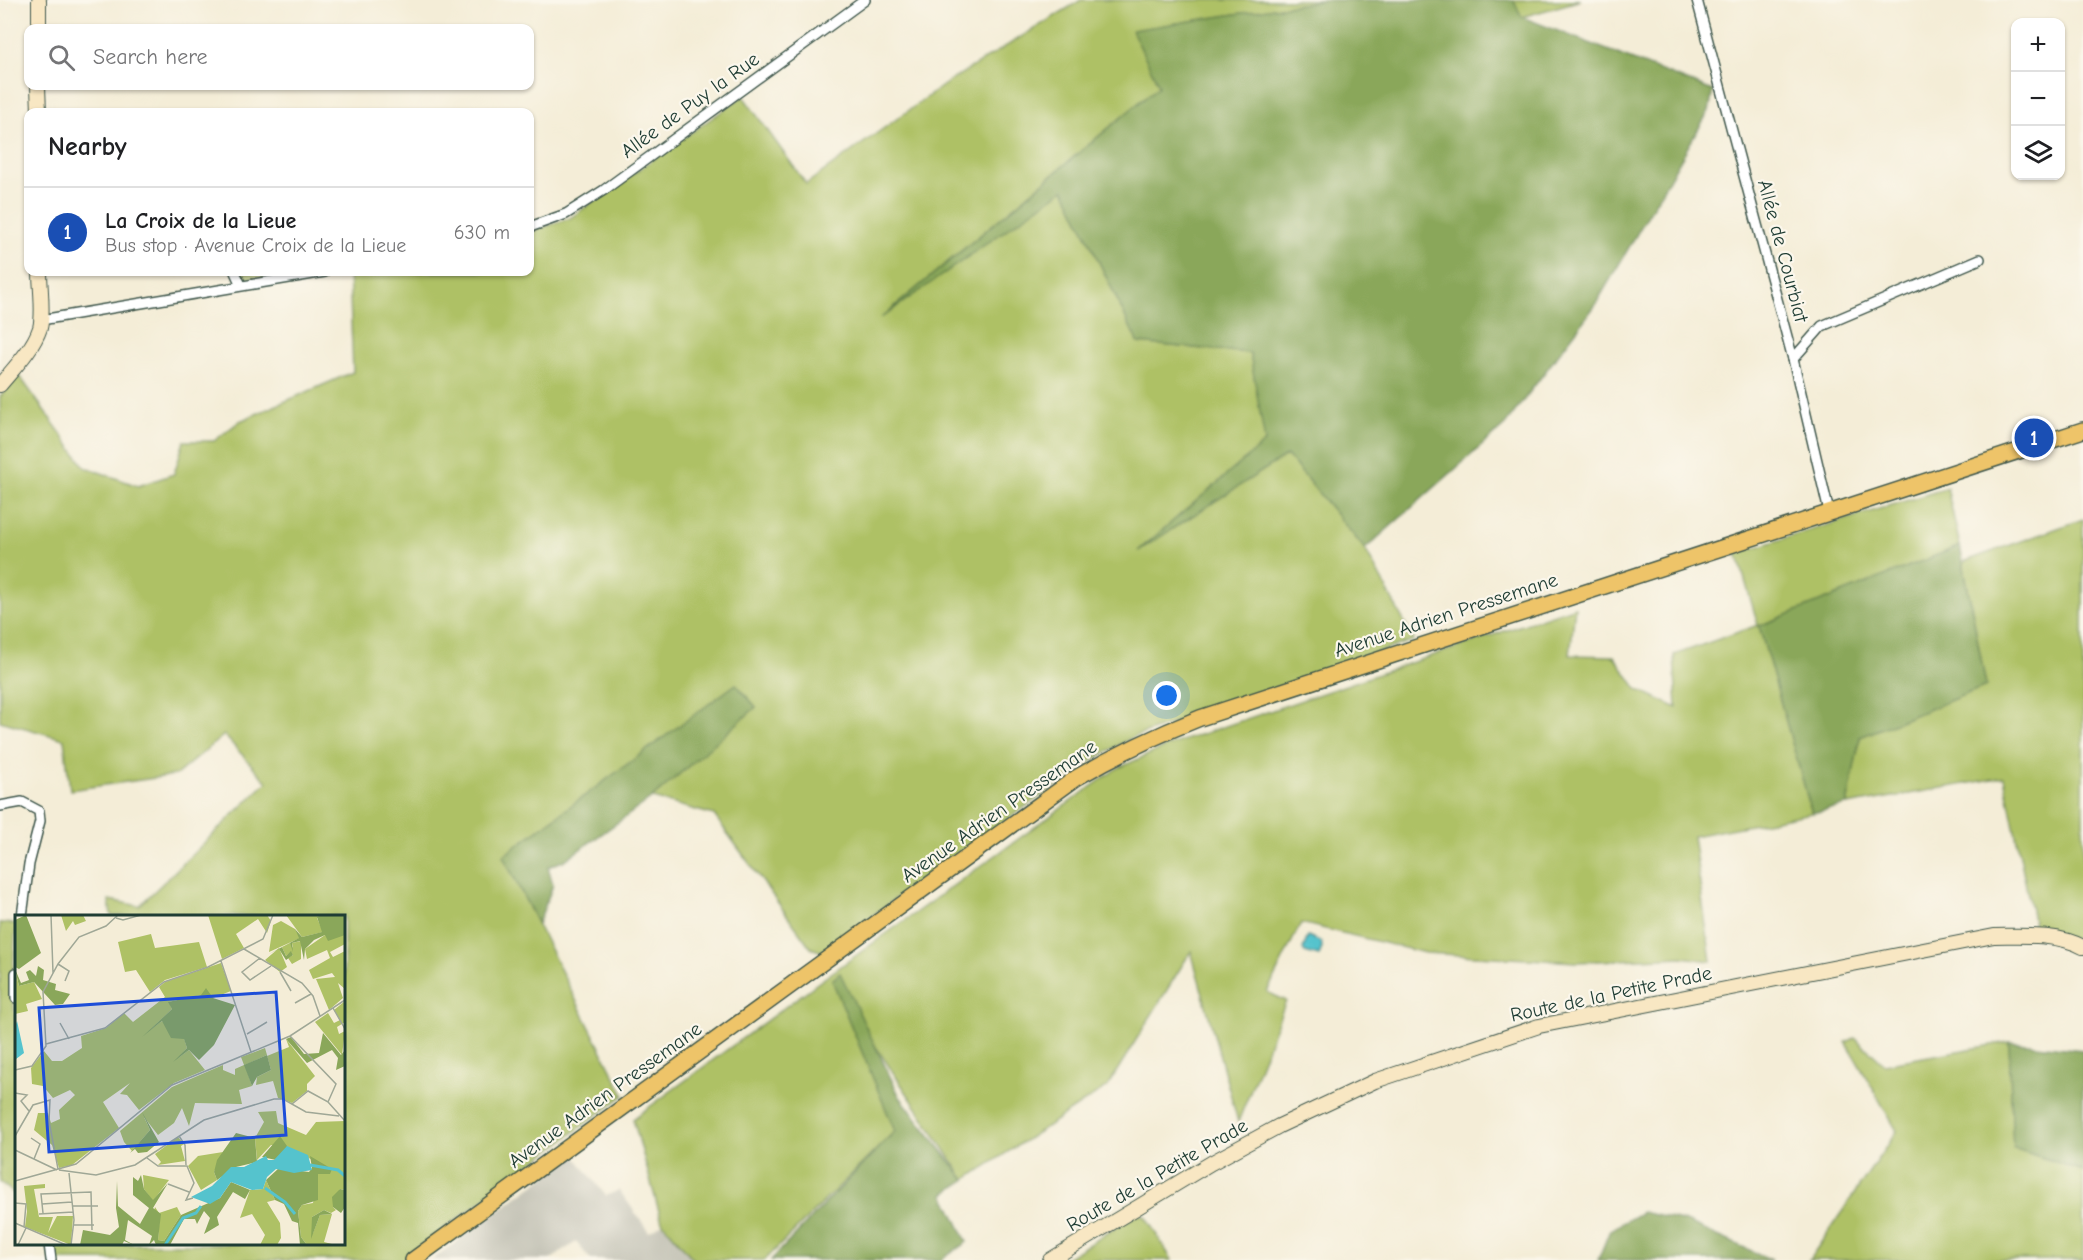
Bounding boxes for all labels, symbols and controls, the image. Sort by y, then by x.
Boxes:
map controls [2011,18,2065,180]
button: + [2011,18,2065,72]
search box [24,24,534,90]
icon: search [45,41,78,74]
text: Search here [93,44,208,70]
street label: Allée de Puy la Rue [617,47,763,163]
button: − [2011,72,2065,126]
button: layers [2011,126,2065,180]
text: Nearby [48,132,127,162]
street label: Allée de Courbiat [1753,177,1813,326]
text: La Croix de la Lieue [105,208,296,234]
text: 1 [64,221,71,244]
text: 630 m [454,221,510,244]
text: Bus stop · Avenue Croix de la Lieue [105,234,406,257]
pin: 1 [2014,416,2054,460]
street label: Avenue Adrien Pressemane [1331,568,1561,662]
your location [1152,681,1181,710]
street label: Avenue Adrien Pressemane [897,735,1101,887]
inset map [15,915,345,1245]
street label: Route de la Petite Prade [1508,961,1714,1027]
street label: Avenue Adrien Pressemane [504,1017,706,1173]
street label: Route de la Petite Prade [1062,1114,1252,1236]

